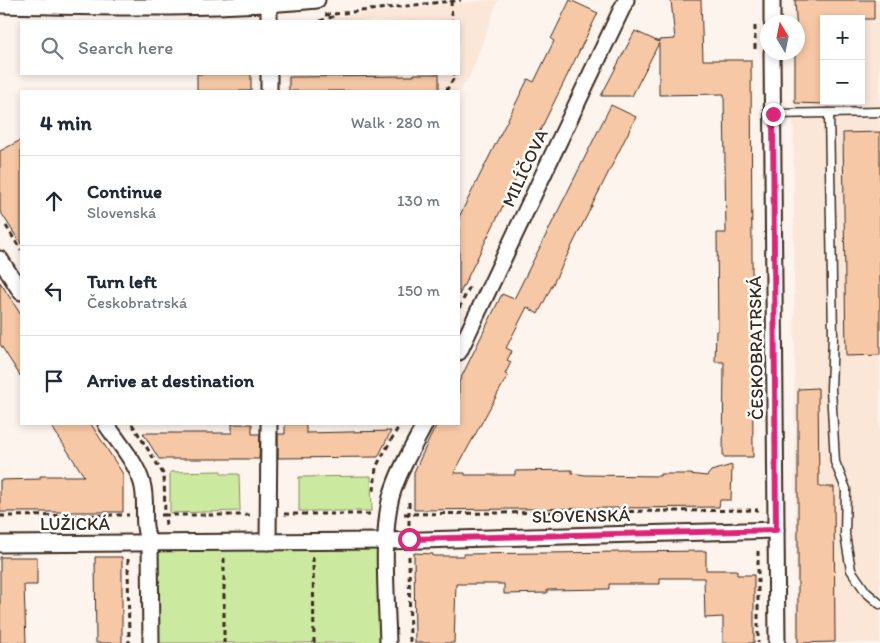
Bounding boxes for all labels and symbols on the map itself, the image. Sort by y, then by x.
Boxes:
north arrow [760,15,805,60]
route end [762,103,785,126]
street label: MILÍČOVA [497,125,553,210]
street label: ČESKOBRATRSKÁ [744,275,768,420]
street label: SLOVENSKÁ [532,504,631,528]
street label: LUŽICKÁ [40,513,111,535]
route start [398,528,421,551]

